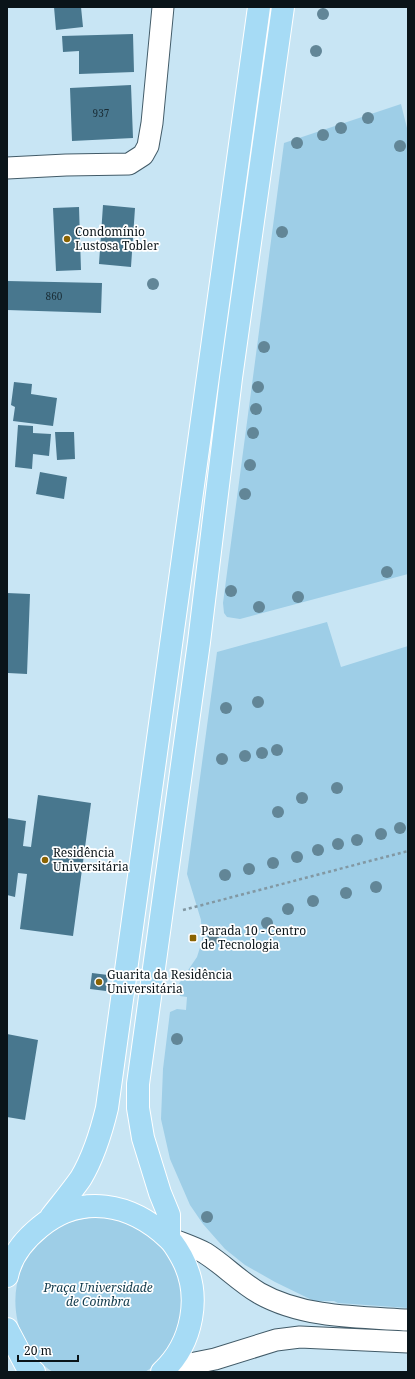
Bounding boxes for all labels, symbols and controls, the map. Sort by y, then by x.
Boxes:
house number: 937 [93,106,110,120]
place label: Condomínio Lustosa Tobler [75,223,159,254]
marker: Condomínio Lustosa Tobler [62,234,72,244]
house number: 860 [46,289,63,303]
place label: Residência Universitária [53,844,129,875]
marker: Residência Universitária [40,855,50,865]
place label: Parada 10 - Centro de Tecnologia [201,922,306,953]
marker: Parada 10 - Centro de Tecnologia [188,933,198,943]
place label: Guarita da Residência Universitária [107,966,233,997]
marker: Guarita da Residência Universitária [94,977,104,987]
park label: Praça Universidade de Coimbra [42,1279,153,1310]
scale bar [18,1337,78,1363]
text: 20 m [24,1342,52,1359]

